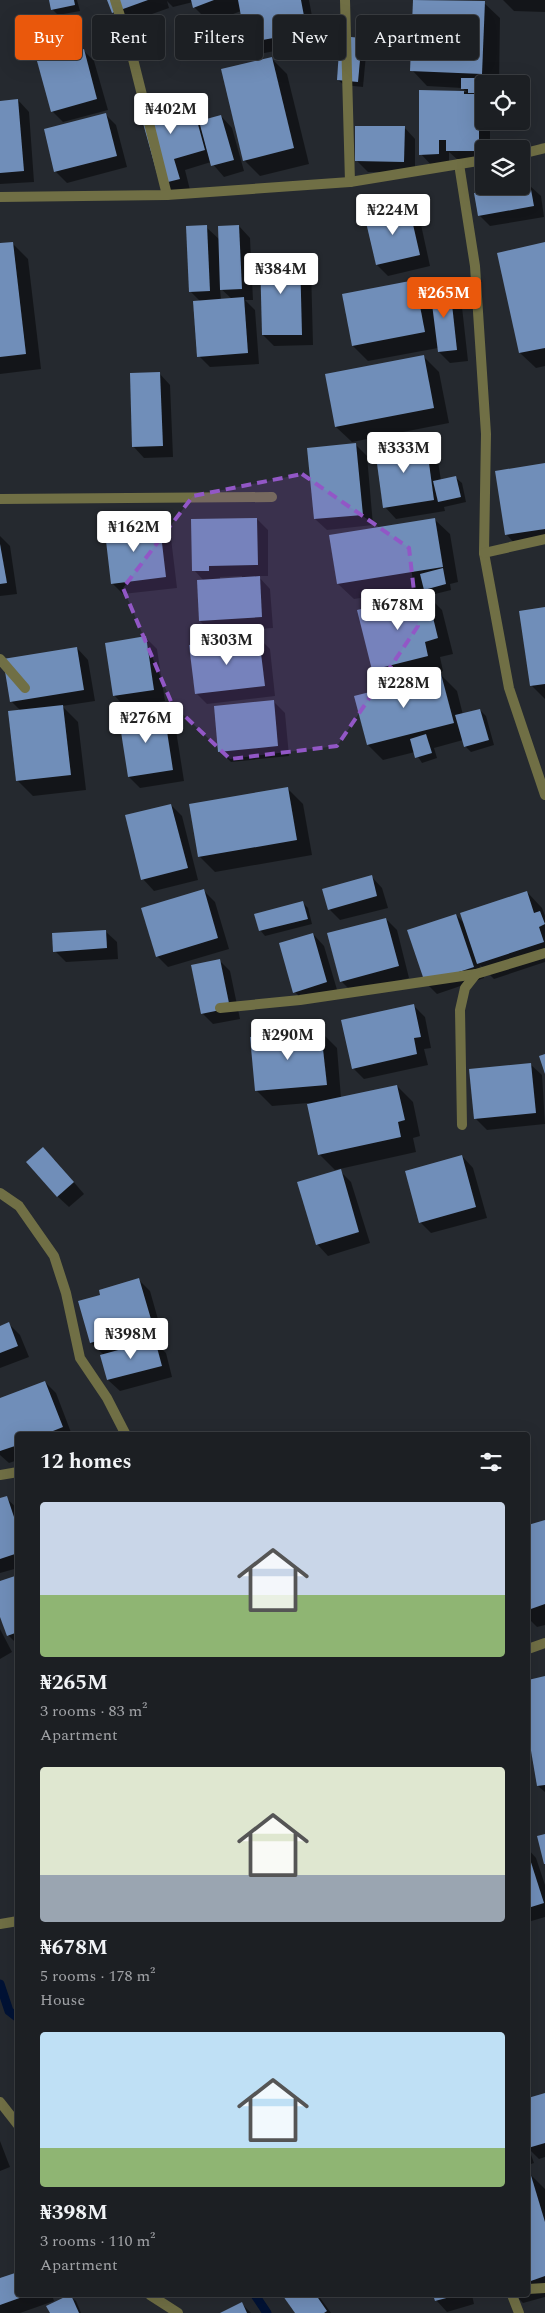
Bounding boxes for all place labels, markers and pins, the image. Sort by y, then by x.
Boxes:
pin: ₦402M [136,92,206,135]
pin: ₦224M [358,194,428,236]
pin: ₦384M [246,252,316,295]
pin: ₦265M [409,276,479,319]
pin: ₦333M [369,432,439,474]
pin: ₦162M [99,510,169,553]
pin: ₦678M [363,588,433,631]
pin: ₦303M [192,624,262,666]
pin: ₦228M [369,666,439,709]
pin: ₦276M [111,702,181,744]
pin: ₦290M [253,1018,323,1061]
pin: ₦398M [96,1318,166,1360]

